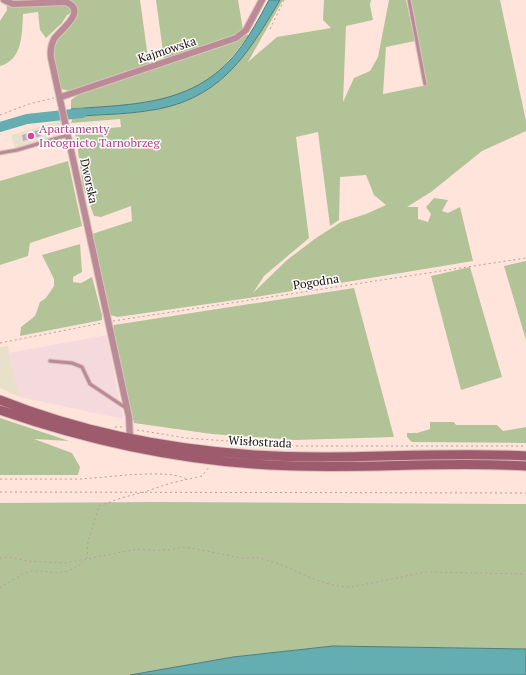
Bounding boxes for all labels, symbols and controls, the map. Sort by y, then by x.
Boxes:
street label: Kajmowska [136,33,198,66]
place label: Apartamenty Incognicto Tarnobrzeg [39,121,160,150]
marker: Apartamenty Incognicto Tarnobrzeg [26,131,36,141]
street label: Dworska [77,157,102,205]
street label: Pogodna [292,270,340,293]
street label: Wisłostrada [228,432,292,451]

